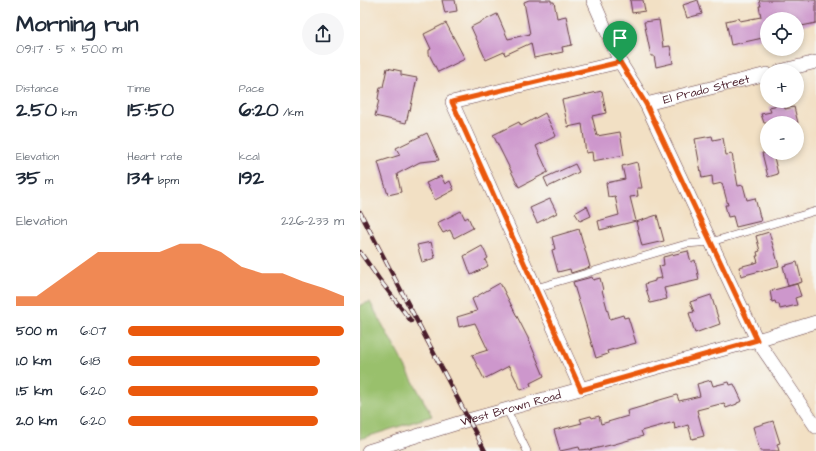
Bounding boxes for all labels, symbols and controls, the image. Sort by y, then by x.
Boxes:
text: Morning run [16,9,139,40]
map controls [760,12,804,160]
button: locate [760,12,804,56]
button: share [302,13,344,55]
pin [603,21,637,62]
icon: arrive [609,27,631,49]
text: 09:17 · 5 × 500 m [16,40,122,58]
button: + [760,64,804,108]
street label: El Prado Street [661,70,752,108]
text: Distance [16,81,59,96]
text: Time [127,81,150,96]
text: Pace [239,81,264,96]
text: 2.50 [16,96,57,124]
text: 15:50 [127,96,174,124]
text: 6:20 [239,96,279,124]
text: km [57,105,77,120]
text: /km [279,105,303,120]
button: − [760,116,804,160]
text: Elevation [16,149,59,164]
text: Heart rate [127,149,183,164]
text: kcal [239,149,260,164]
text: 35 [16,164,40,192]
text: 134 [127,164,154,192]
text: 192 [239,164,264,192]
text: m [40,173,53,188]
text: bpm [154,173,179,188]
text: Elevation [16,212,67,230]
text: 226–233 m [281,212,344,230]
text: 500 m [16,322,57,340]
text: 6:07 [80,322,107,340]
text: 1.0 km [16,352,51,370]
text: 6:18 [80,352,100,370]
text: 1.5 km [16,382,52,400]
text: 6:20 [80,382,106,400]
street label: West Brown Road [458,386,563,430]
text: 2.0 km [16,412,57,430]
text: 6:20 [80,412,106,430]

